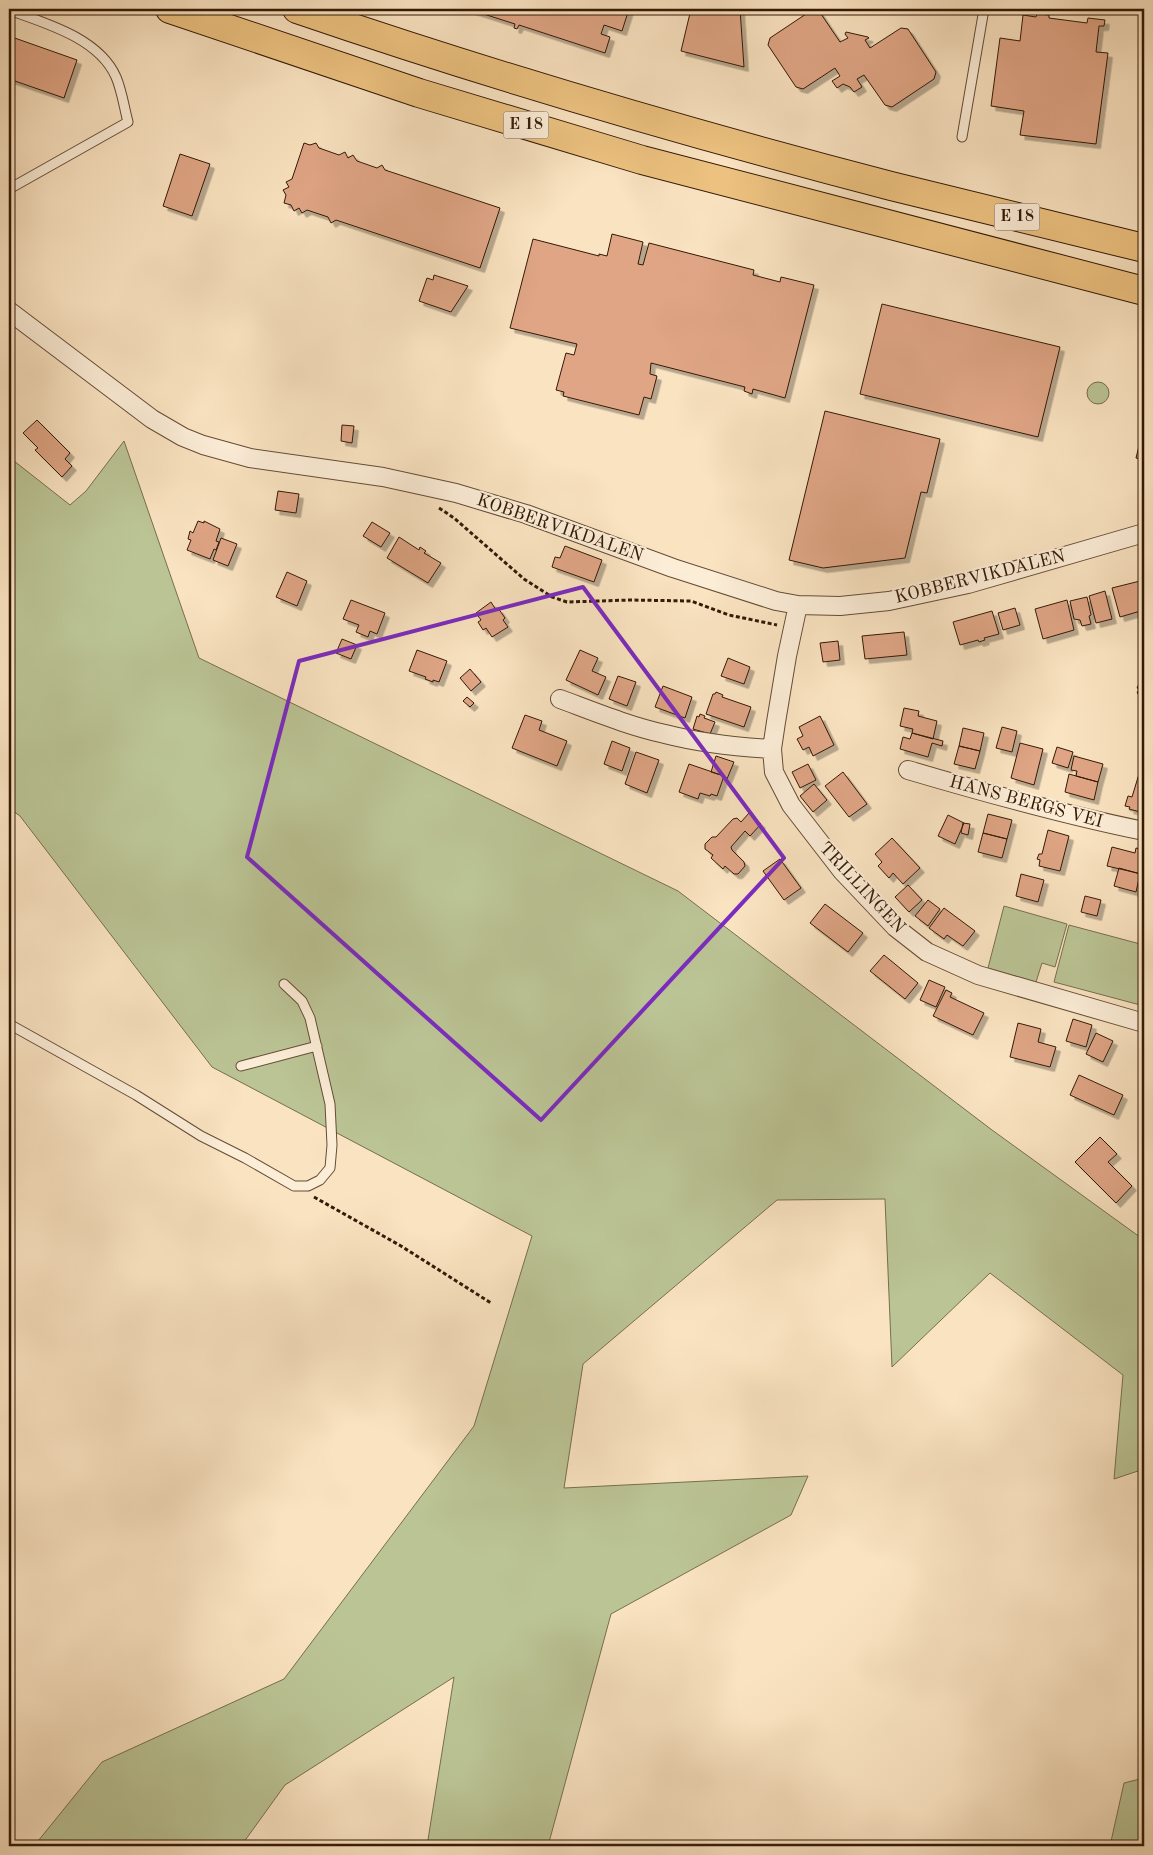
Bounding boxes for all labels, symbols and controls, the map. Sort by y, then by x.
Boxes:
road number: E 18 [504,112,548,138]
road number: E 18 [994,203,1040,230]
street label: KOBBERVIKDALEN [474,491,646,565]
street label: KOBBERVIKDALEN [893,547,1067,607]
street label: HANS BERGS VEI [947,773,1105,831]
street label: TRILLINGEN [815,839,909,937]

